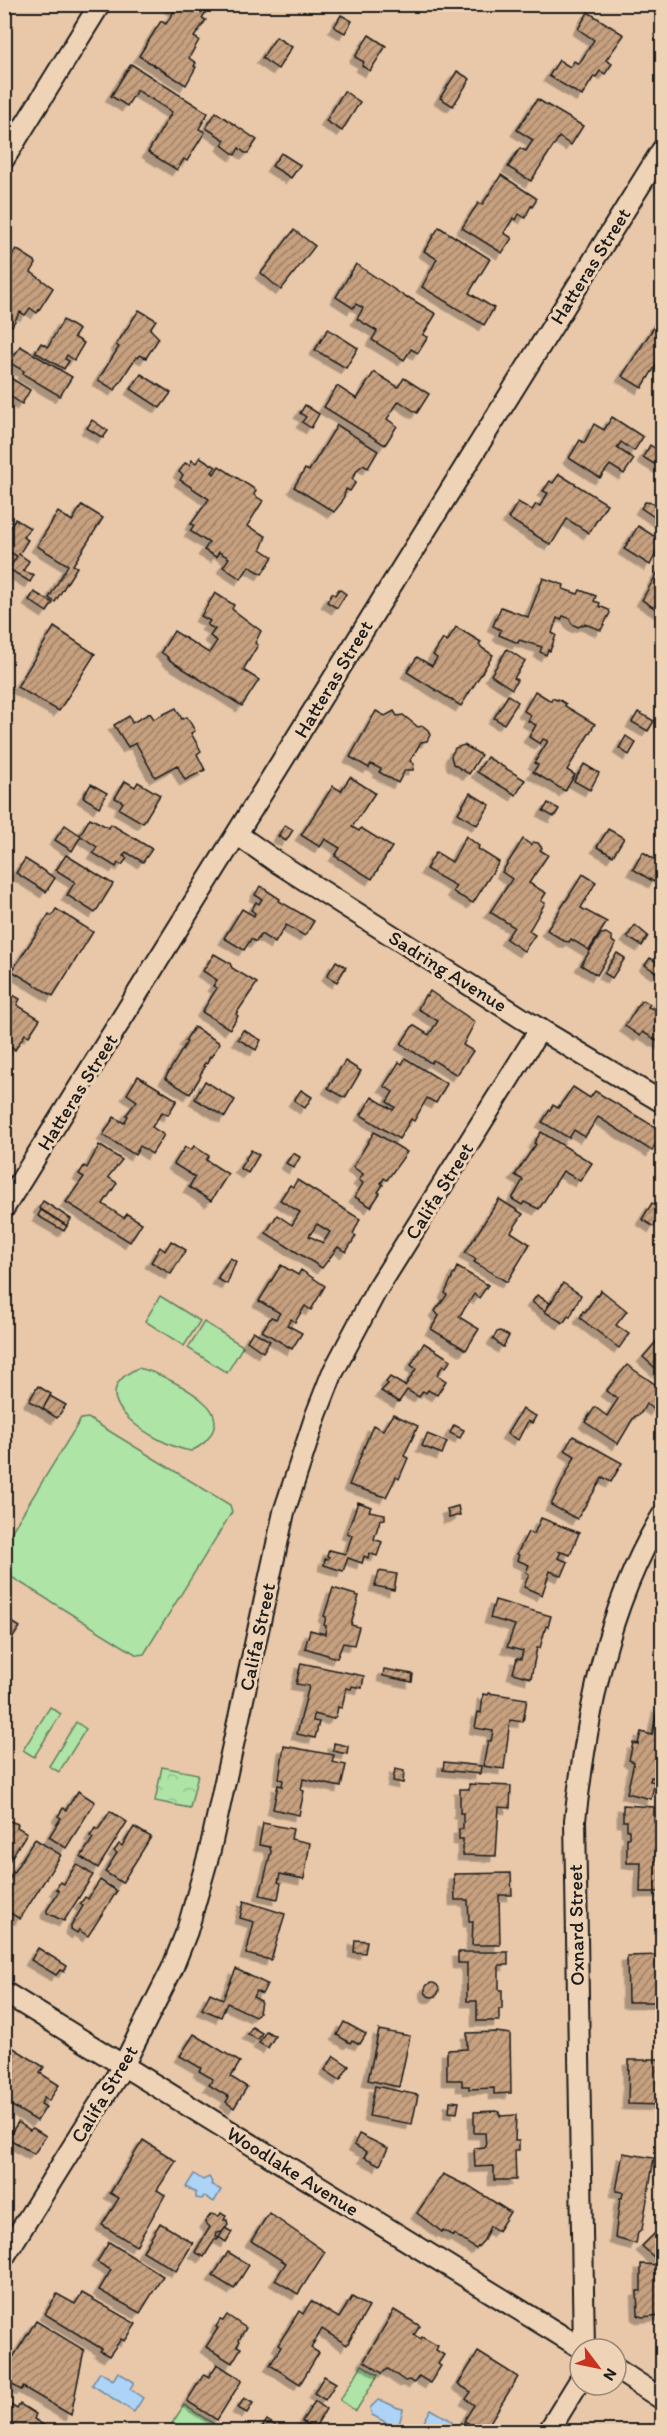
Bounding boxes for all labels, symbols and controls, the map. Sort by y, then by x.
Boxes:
street label: Hatteras Street [545,203,636,329]
street label: Hatteras Street [288,615,378,742]
street label: Sadring Avenue [384,925,512,1017]
street label: Hatteras Street [32,1029,123,1155]
street label: Califa Street [400,1138,479,1244]
street label: Califa Street [234,1580,280,1693]
street label: Oxnard Street [563,1864,589,1986]
street label: Califa Street [65,2040,143,2147]
street label: Woodlake Avenue [223,2121,363,2221]
north arrow [568,2337,628,2397]
text: N [599,2365,621,2384]

